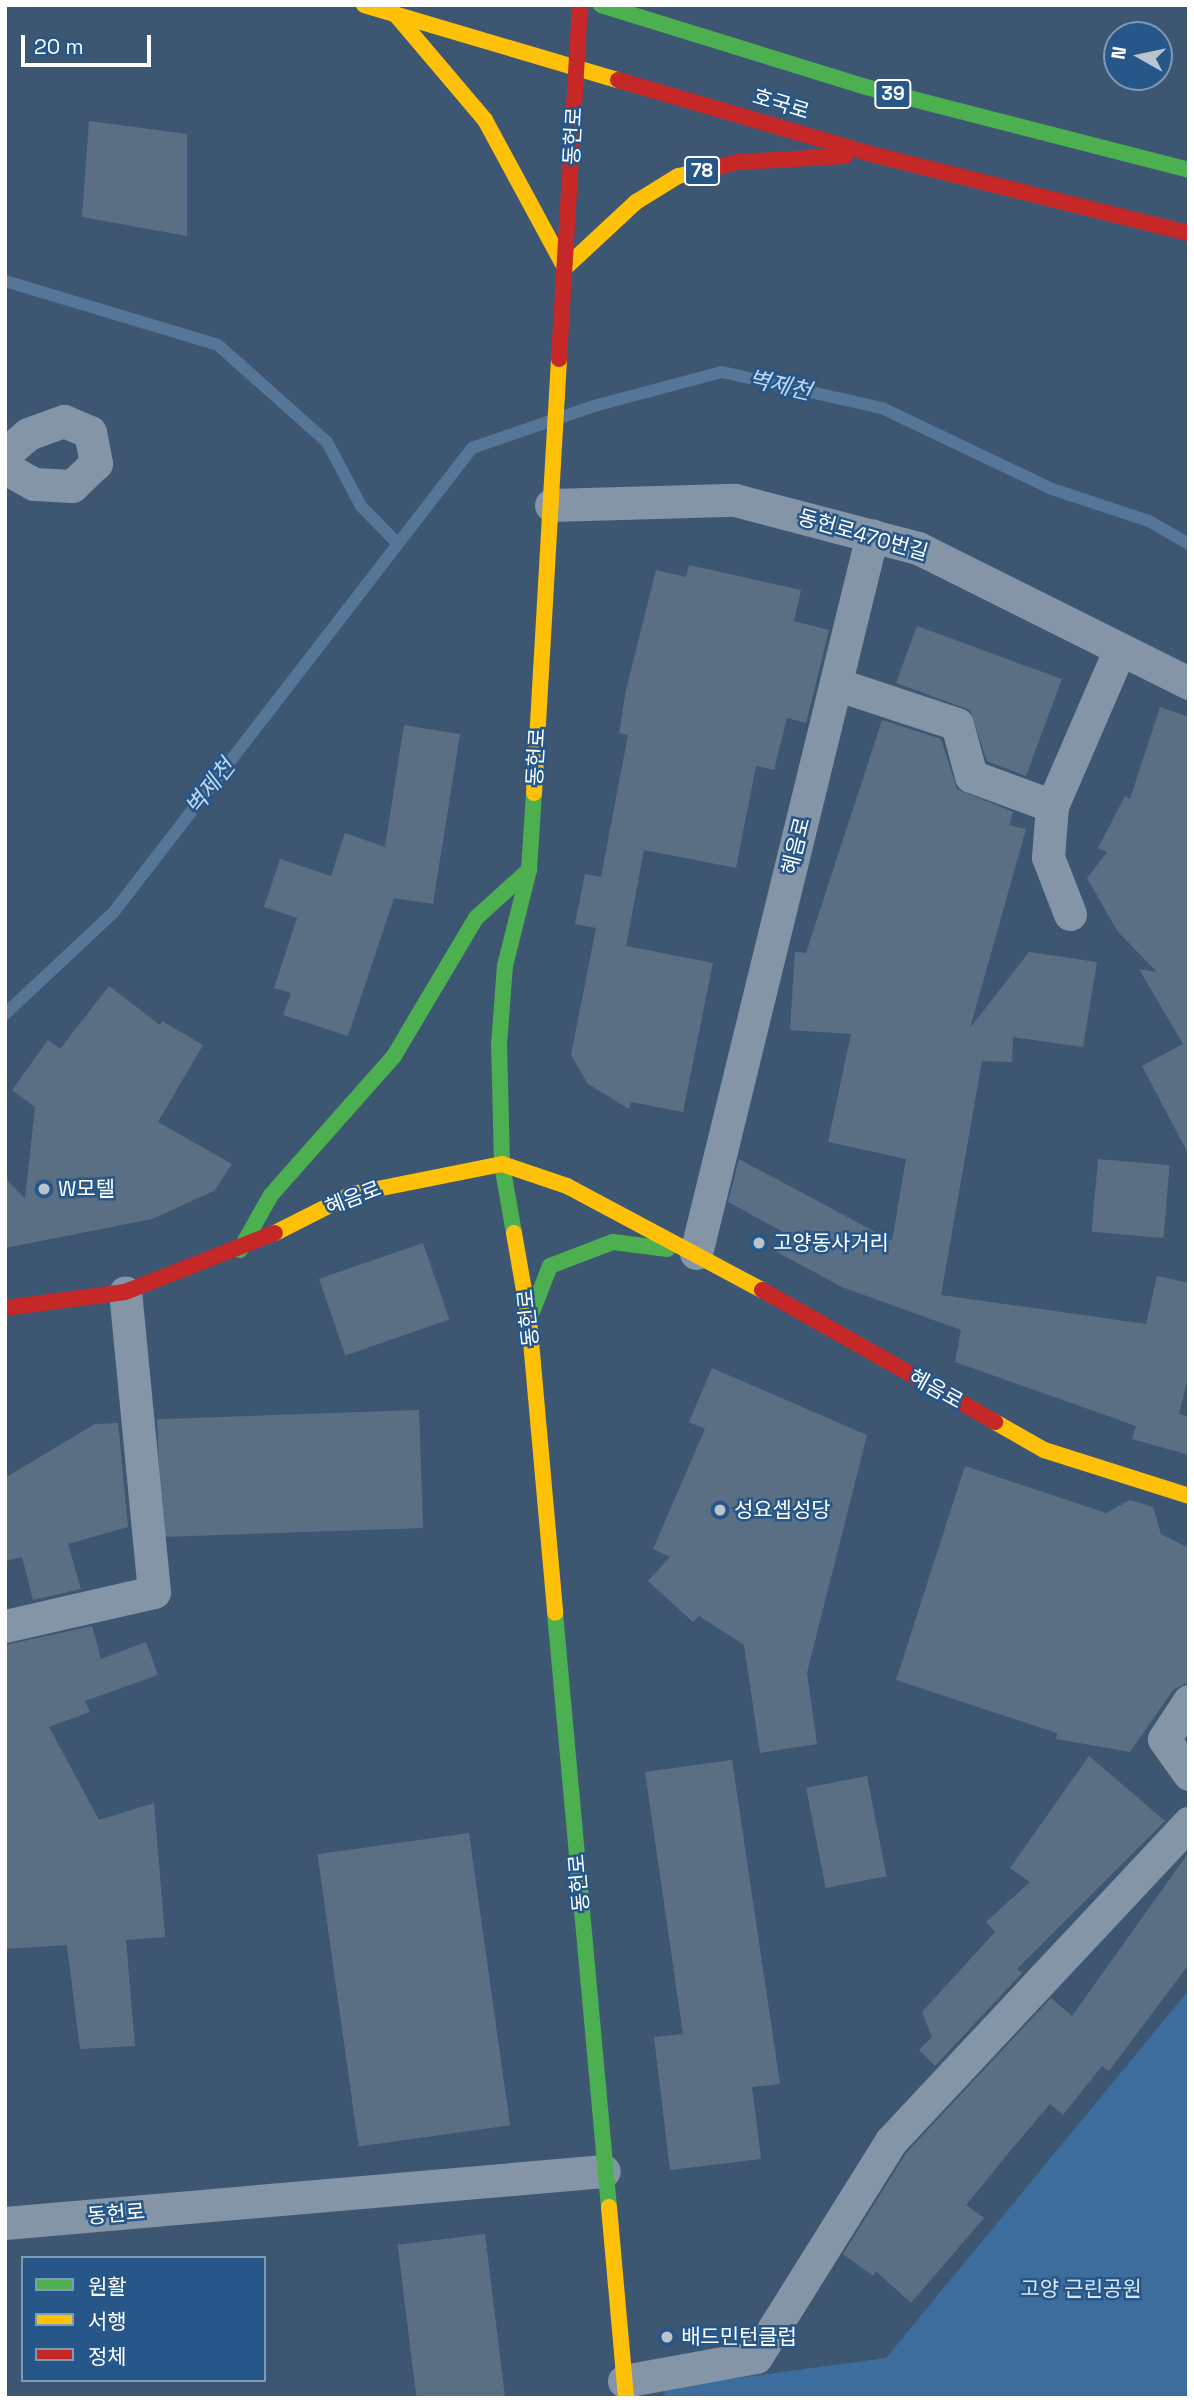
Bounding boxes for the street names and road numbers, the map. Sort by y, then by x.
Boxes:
road number: 39 [874,78,912,110]
street label: 호국로 [750,83,812,125]
street label: 동헌로 [559,106,587,166]
road number: 78 [683,155,721,186]
street label: 동헌로470번길 [795,504,931,566]
street label: 동헌로 [522,727,550,787]
street label: 혜음로 [777,815,815,877]
street label: 혜음로 [321,1176,385,1220]
street label: 동헌로 [512,1288,544,1348]
street label: 혜음로 [905,1364,967,1414]
street label: 동헌로 [564,1853,594,1913]
street label: 동헌로 [86,2199,146,2229]

